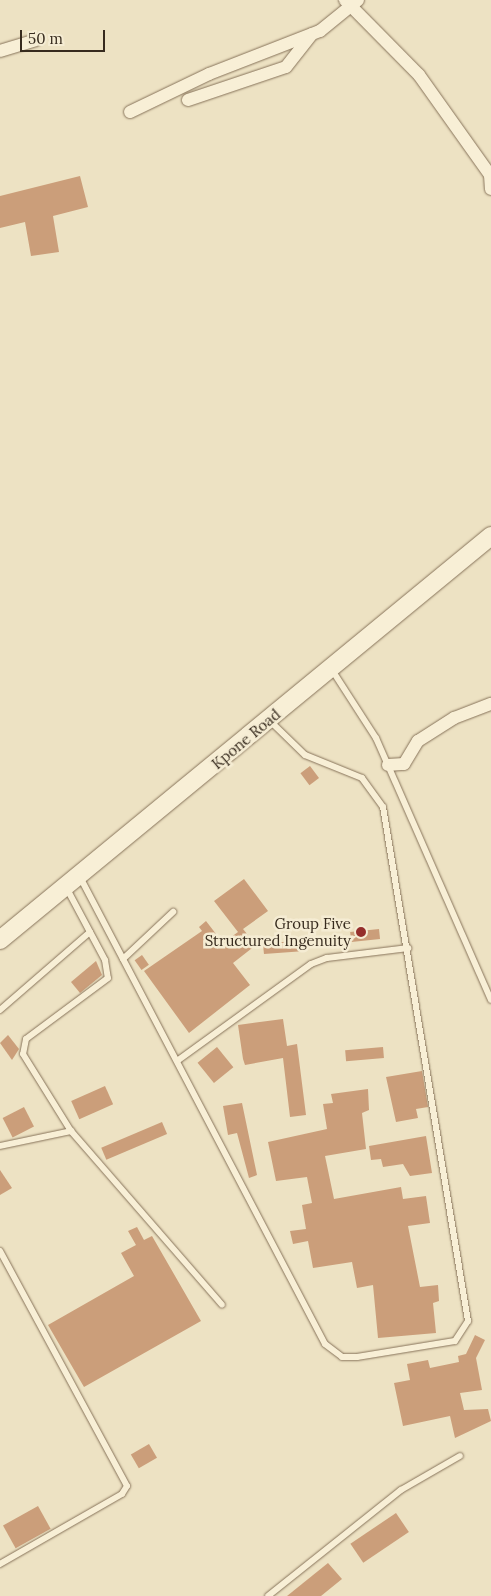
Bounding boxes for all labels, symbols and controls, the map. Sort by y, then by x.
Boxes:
scale bar [22,20,108,52]
text: 50 m [28,29,63,48]
street label: Kpone Road [208,705,284,773]
place label: Group Five Structured Ingenuity [205,914,351,949]
marker: Group Five Structured Ingenuity [355,926,367,938]

